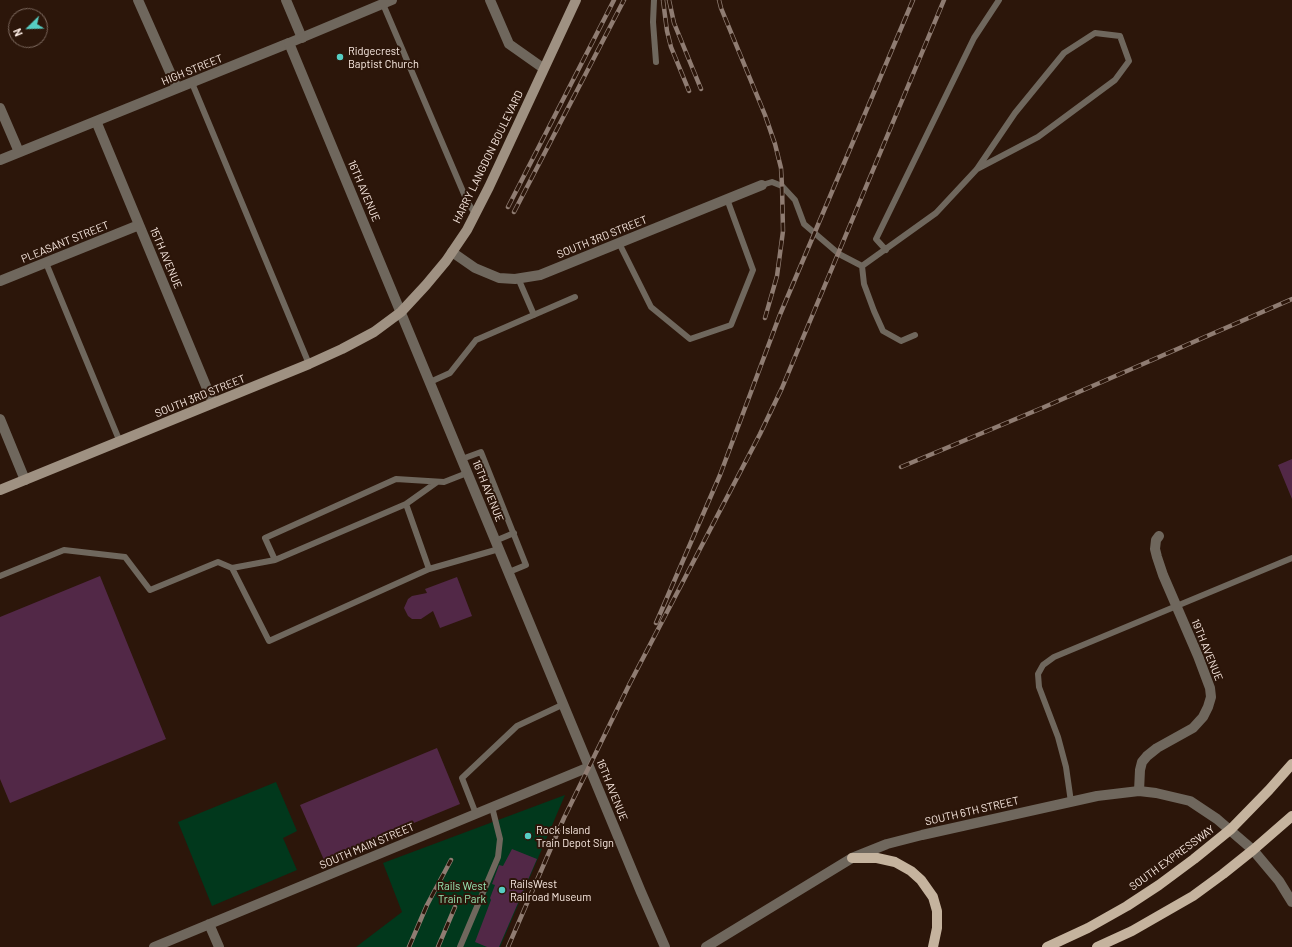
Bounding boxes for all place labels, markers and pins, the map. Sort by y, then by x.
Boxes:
place label: Ridgecrest Baptist Church [348,44,419,70]
marker: Ridgecrest Baptist Church [335,52,345,62]
place label: Rock Island Train Depot Sign [536,823,614,849]
marker: Rock Island Train Depot Sign [523,831,533,841]
place label: RailsWest Railroad Museum [510,877,591,903]
marker: RailsWest Railroad Museum [497,885,507,895]

